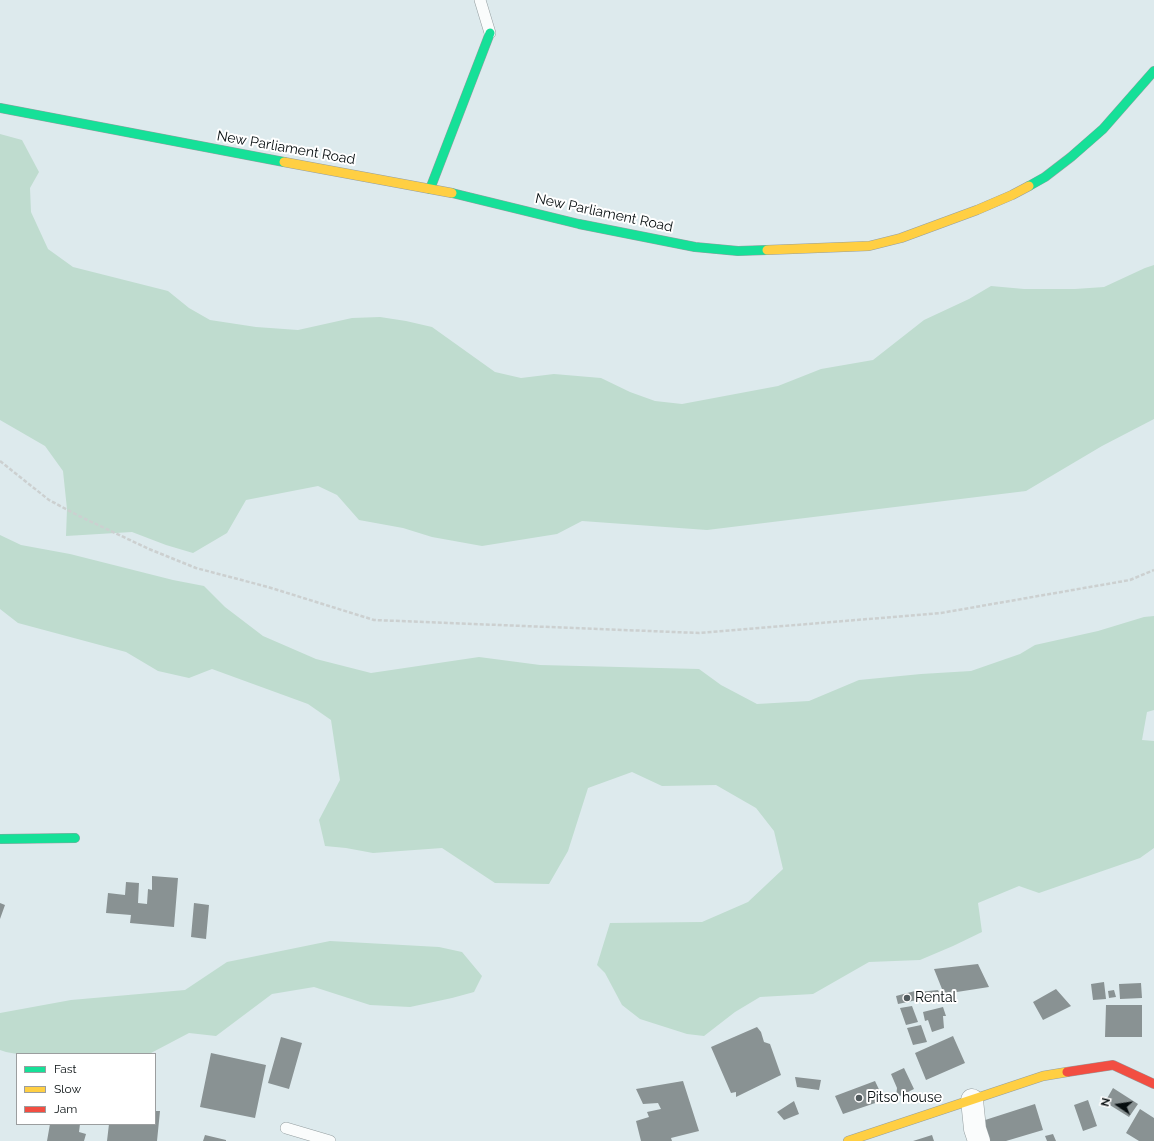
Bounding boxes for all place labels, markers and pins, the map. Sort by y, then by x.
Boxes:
place label: Rental [915,990,956,1006]
marker: Rental [902,993,912,1003]
place label: Pitso house [867,1090,942,1106]
marker: Pitso house [854,1093,864,1103]

